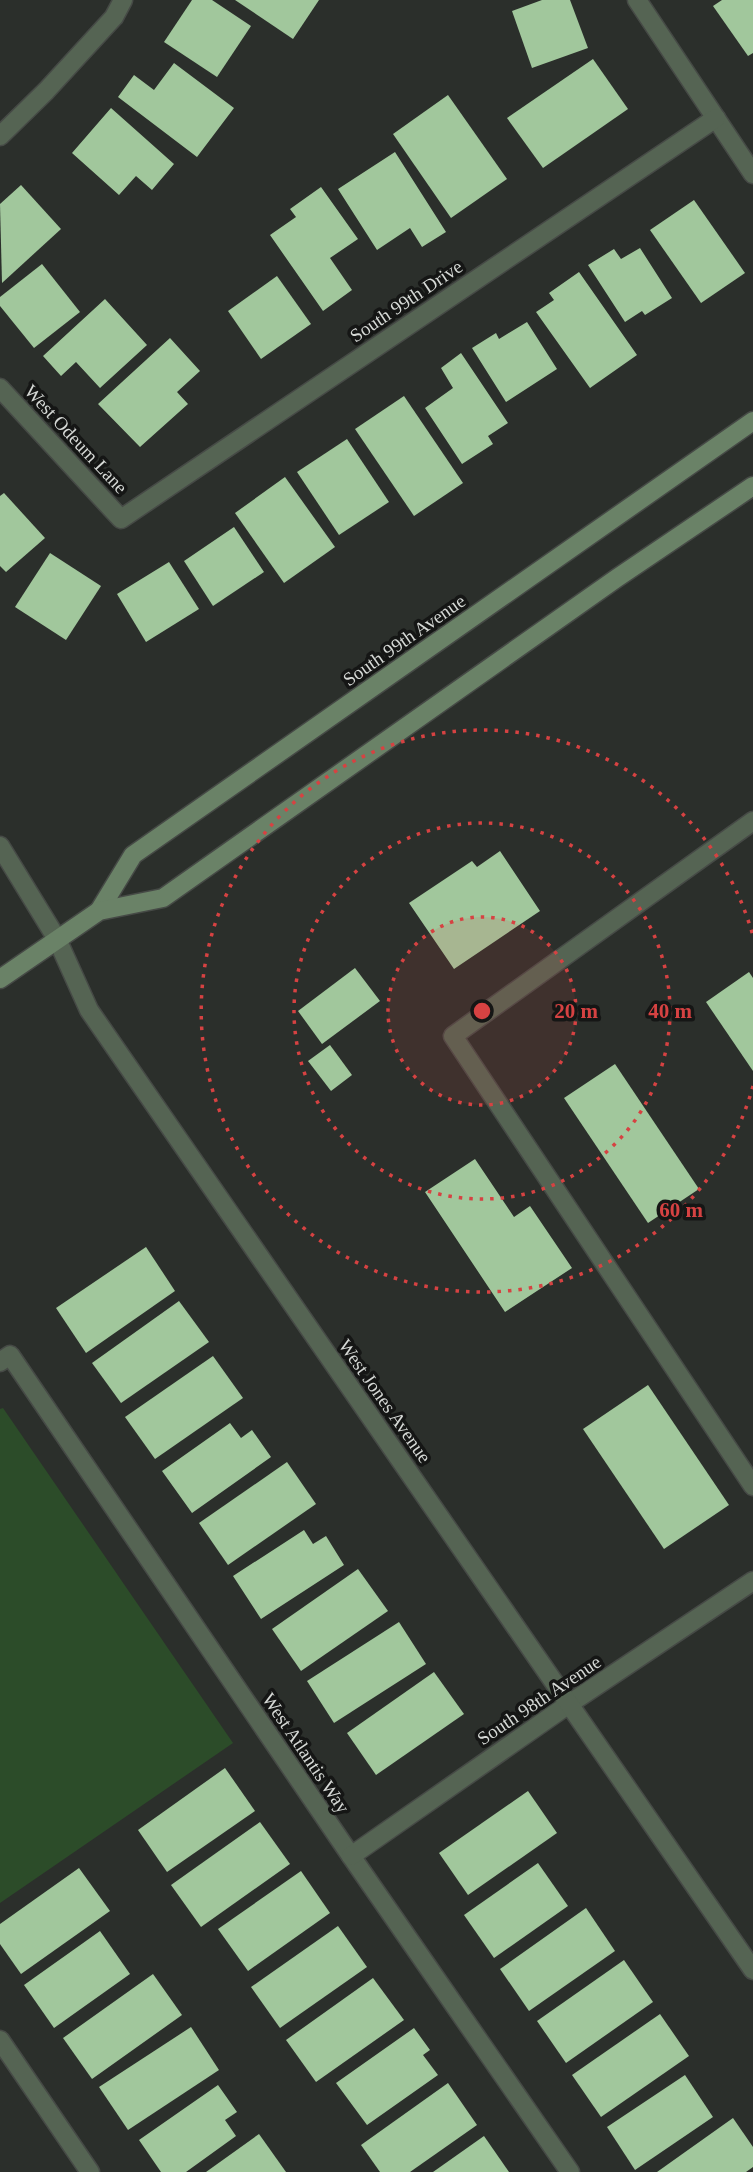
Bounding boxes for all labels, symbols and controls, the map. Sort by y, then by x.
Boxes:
street label: South 99th Drive [346,256,466,346]
street label: West Odeum Lane [20,380,132,498]
street label: South 99th Avenue [339,590,469,690]
centre of rings [470,999,494,1023]
text: 20 m [554,999,598,1023]
text: 40 m [648,999,692,1023]
text: 60 m [659,1198,703,1222]
street label: West Jones Avenue [335,1335,435,1467]
street label: South 98th Avenue [473,1651,605,1749]
street label: West Atlantis Way [258,1689,354,1817]

